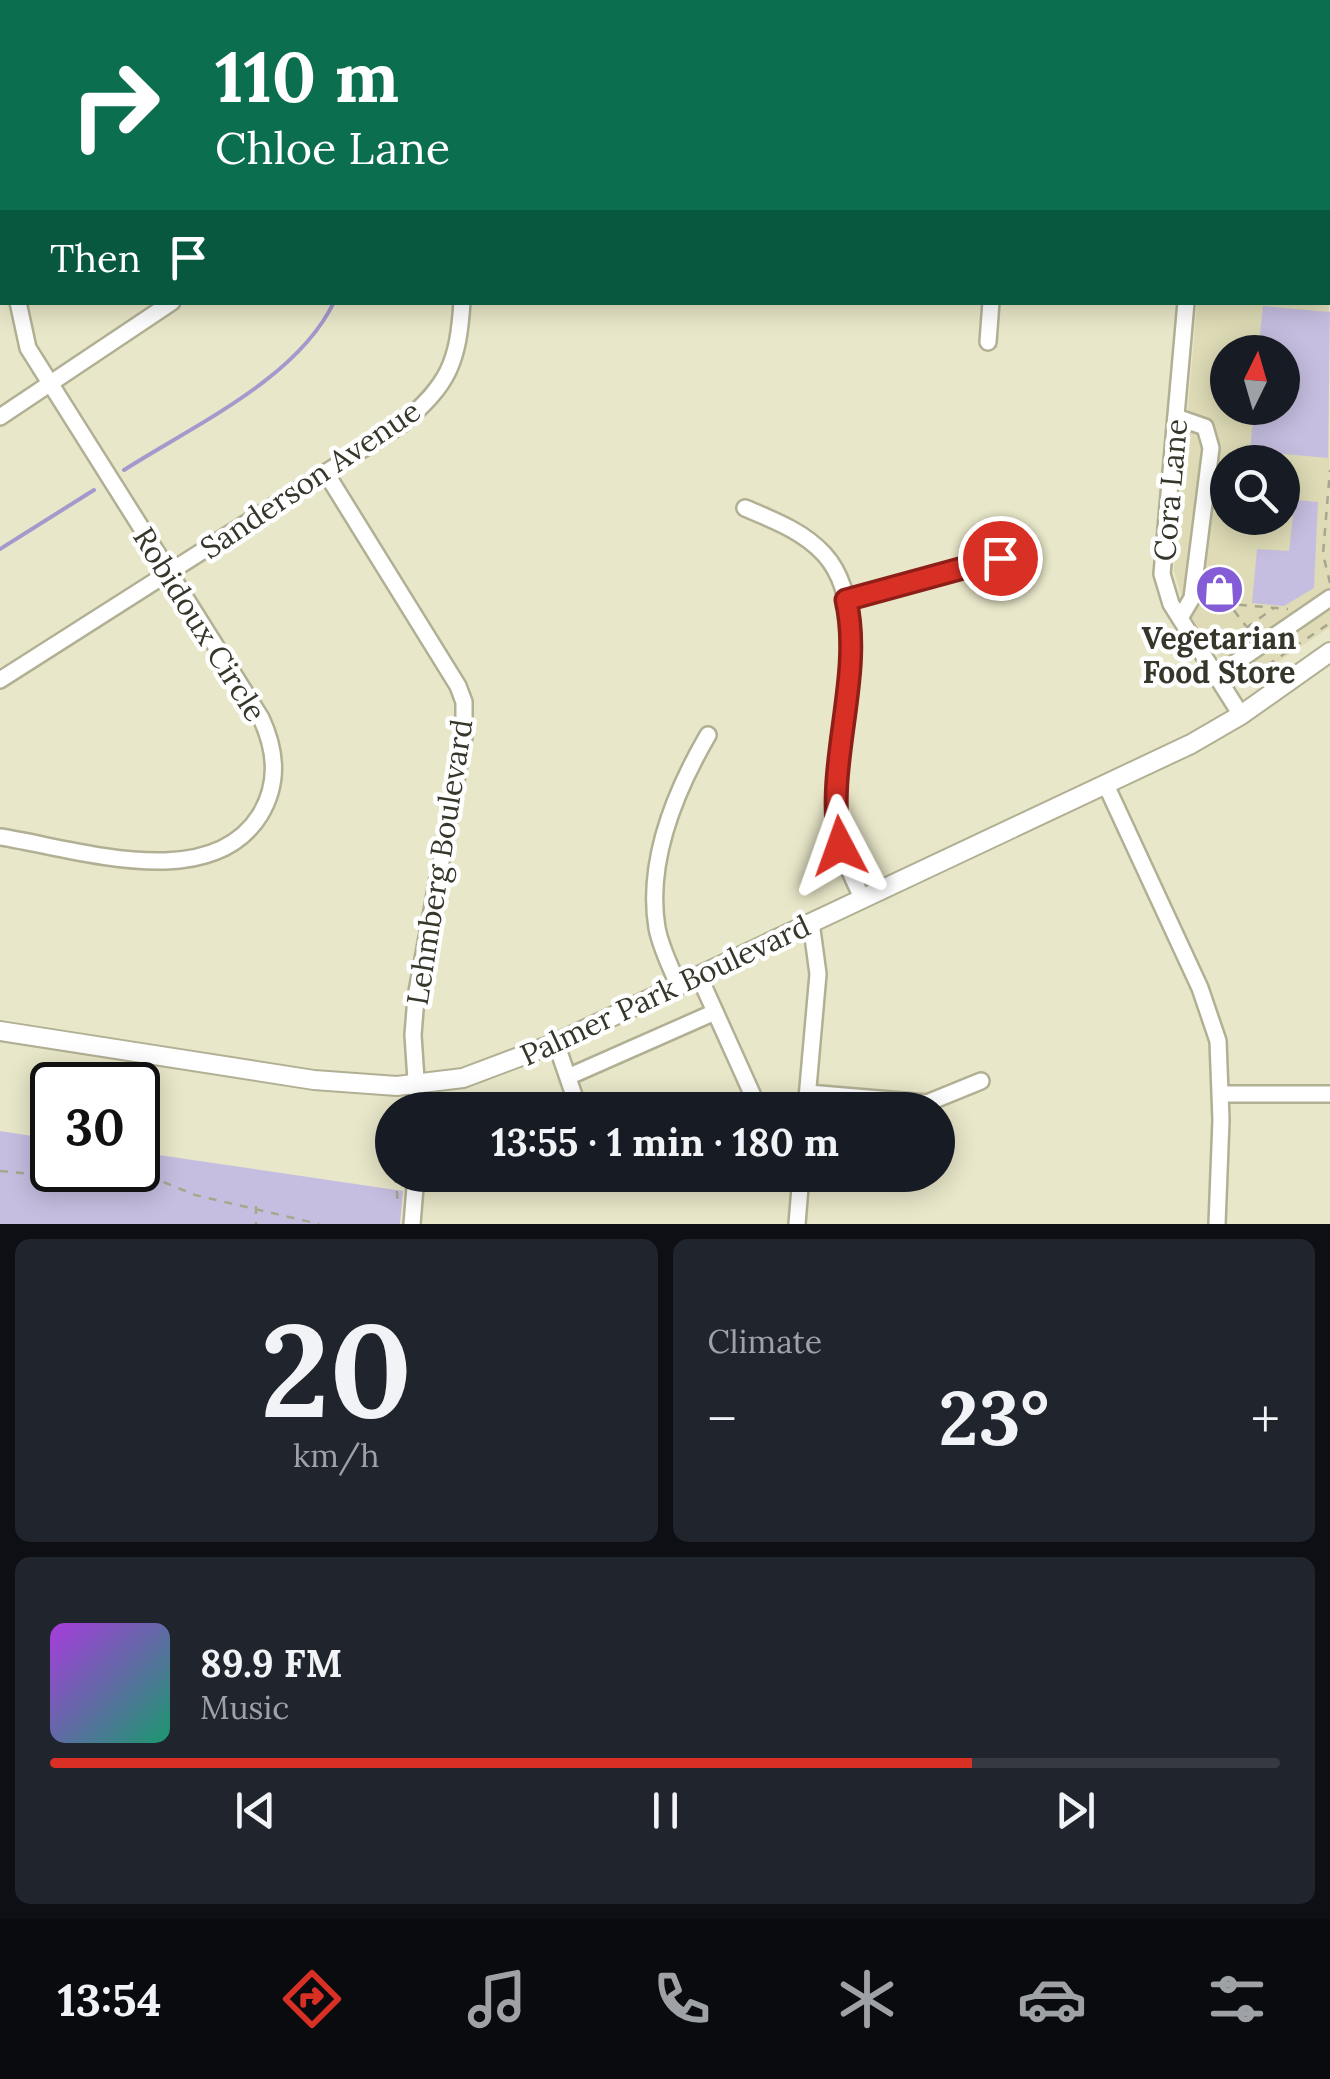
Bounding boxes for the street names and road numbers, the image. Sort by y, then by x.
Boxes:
street label: Sanderson Avenue [193,391,427,567]
street label: Cora Lane [1145,417,1195,563]
street label: Robidoux Circle [125,520,275,728]
street label: Lehmberg Boulevard [398,716,481,1008]
street label: Palmer Park Boulevard [514,906,816,1074]

